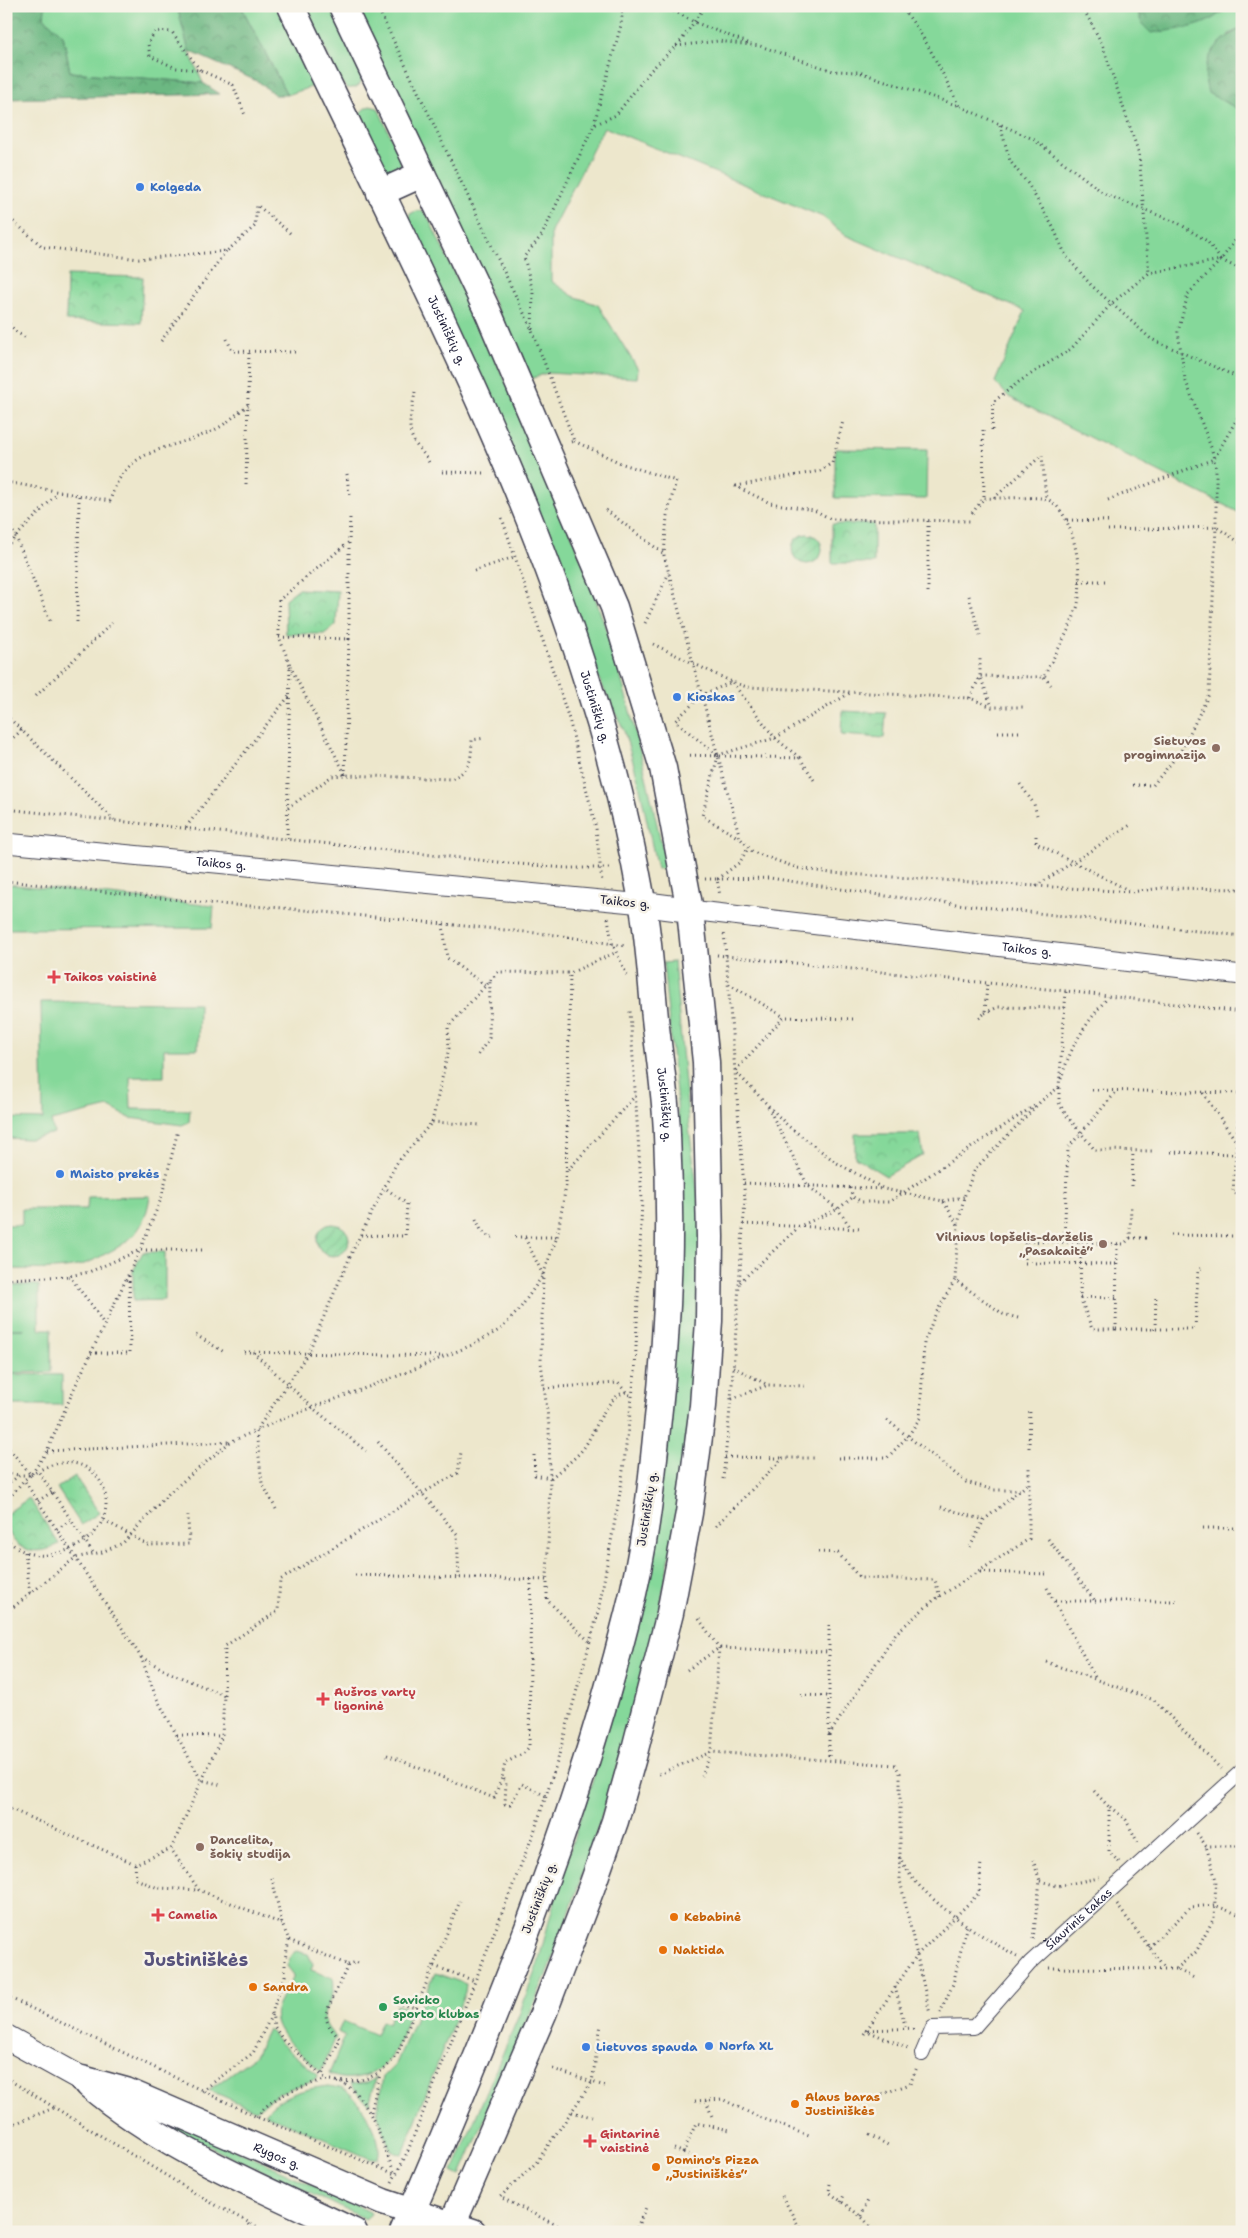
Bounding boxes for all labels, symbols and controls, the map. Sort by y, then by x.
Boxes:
place label: Kolgeda [150,179,202,195]
marker: Kolgeda [134,181,146,193]
street label: Justiniškių g. [424,293,470,368]
street label: Justiniškių g. [576,669,614,745]
place label: Kioskas [687,689,735,705]
marker: Kioskas [671,691,683,703]
place label: Sietuvos progimnazija [1124,733,1207,763]
marker: Sietuvos progimnazija [1210,742,1222,754]
street label: Taikos g. [195,853,247,874]
street label: Taikos g. [599,891,651,913]
street label: Taikos g. [1001,939,1053,961]
place label: Taikos vaistinė [64,969,157,985]
marker: Taikos vaistinė [48,971,60,983]
street label: Justiniškių g. [653,1067,675,1143]
place label: Maisto prekės [70,1166,159,1182]
marker: Maisto prekės [54,1168,66,1180]
place label: Vilniaus lopšelis-darželis „Pasakaitė“ [936,1229,1093,1259]
marker: Vilniaus lopšelis-darželis „Pasakaitė“ [1097,1238,1109,1250]
street label: Justiniškių g. [633,1471,661,1547]
place label: Aušros vartų ligoninė [334,1684,416,1714]
marker: Aušros vartų ligoninė [316,1692,330,1706]
place label: Dancelita, šokių studija [210,1832,291,1862]
marker: Dancelita, šokių studija [194,1841,206,1853]
street label: Justiniškių g. [518,1860,560,1936]
street label: Šiaurinis takas [1042,1884,1116,1953]
place label: Camelia [168,1907,218,1923]
marker: Camelia [152,1909,164,1921]
place label: Kebabinė [684,1909,741,1925]
marker: Kebabinė [668,1911,680,1923]
place label: Naktida [673,1942,725,1958]
marker: Naktida [657,1944,669,1956]
district label: Justiniškės [144,1948,248,1972]
place label: Sandra [263,1979,309,1995]
marker: Sandra [247,1981,259,1993]
place label: Savicko sporto klubas [393,1992,479,2022]
marker: Savicko sporto klubas [377,2001,389,2013]
place label: Norfa XL [719,2038,774,2054]
place label: Lietuvos spauda [596,2039,698,2055]
marker: Norfa XL [703,2040,715,2052]
marker: Lietuvos spauda [580,2041,592,2053]
place label: Alaus baras Justiniškės [805,2089,880,2119]
marker: Alaus baras Justiniškės [789,2098,801,2110]
place label: Gintarinė vaistinė [600,2126,660,2156]
marker: Gintarinė vaistinė [584,2135,596,2147]
street label: Rygos g. [251,2139,303,2173]
place label: Domino's Pizza „Justiniškės“ [666,2152,760,2182]
marker: Domino's Pizza „Justiniškės“ [650,2161,662,2173]

